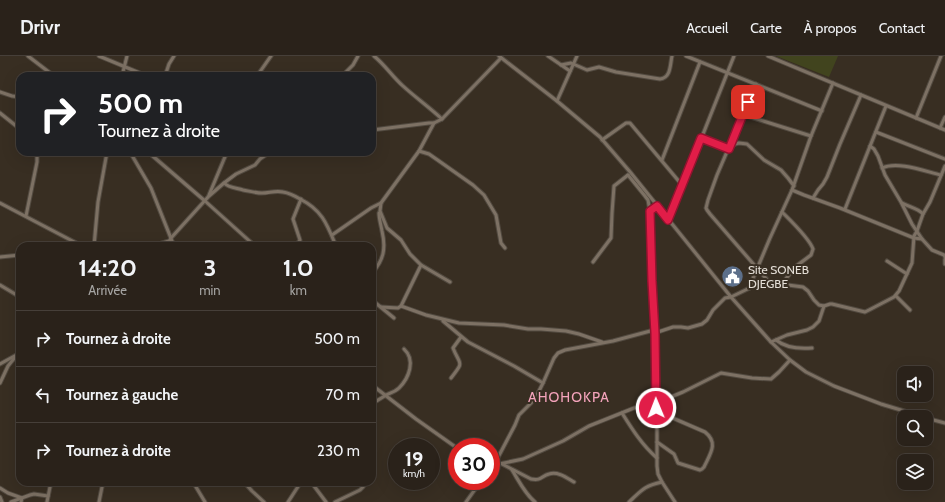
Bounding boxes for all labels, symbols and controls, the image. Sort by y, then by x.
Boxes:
text: Drivr [20,16,60,39]
text: Accueil [686,19,728,37]
text: Carte [750,19,782,37]
text: À propos [804,19,857,37]
text: Contact [879,19,925,37]
pin [731,85,765,119]
text: 500 m [98,86,183,120]
icon: right [32,88,84,140]
icon: arrive [737,91,759,113]
text: Tournez à droite [98,120,220,142]
text: 14:20 [78,253,137,282]
text: 3 [203,253,216,282]
text: 1.0 [283,253,314,282]
place label: Site SONEB DJEGBE [748,262,809,291]
public building icon: Site SONEB DJEGBE [719,263,745,289]
text: Arrivée [88,282,127,298]
text: min [199,282,221,298]
text: km [290,282,307,298]
icon: right [32,328,54,350]
text: Tournez à droite [66,330,171,348]
text: 500 m [314,330,360,348]
map controls [897,366,933,490]
button: sound [897,366,933,402]
icon: left [32,384,54,406]
text: Tournez à gauche [66,386,178,404]
text: 70 m [326,386,360,404]
position arrow [635,387,677,429]
district label: AHOHOKPA [528,388,610,406]
button: search [897,410,933,446]
speed limit sign: 30 [448,438,500,490]
icon: right [32,440,54,462]
text: Tournez à droite [66,442,171,460]
text: 230 m [317,442,360,460]
text: 19 [405,447,423,471]
button: layers [897,454,933,490]
text: km/h [403,467,425,480]

